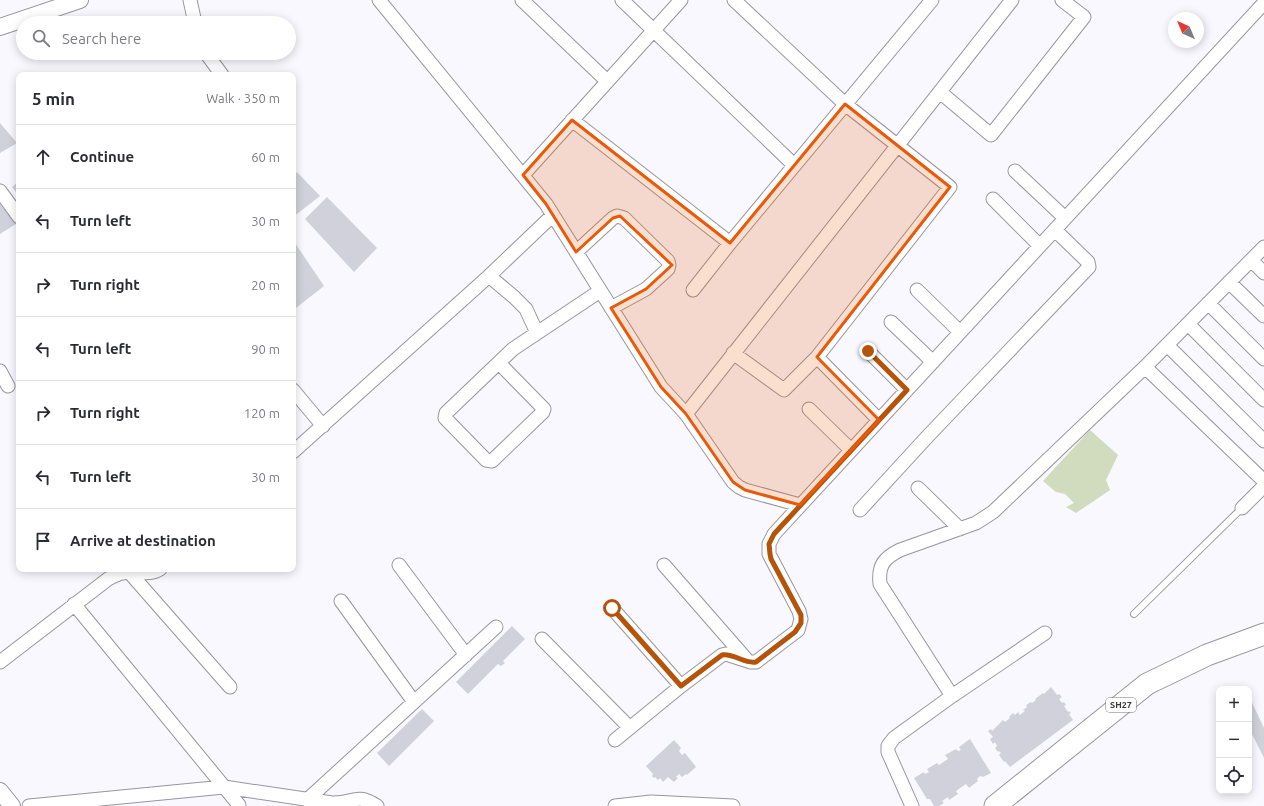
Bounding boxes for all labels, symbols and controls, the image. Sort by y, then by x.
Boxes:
north arrow [1168,12,1204,48]
search box [16,16,296,60]
icon: search [30,27,52,49]
text: Search here [62,30,141,47]
text: 5 min [32,89,75,108]
text: Walk · 350 m [206,91,280,105]
icon: ahead [32,146,54,168]
text: Continue [70,148,134,165]
text: 60 m [251,150,280,164]
icon: left [32,210,54,232]
text: Turn left [70,212,131,229]
text: 30 m [251,214,280,228]
icon: right [32,274,54,296]
text: Turn right [70,276,140,293]
text: 20 m [251,278,280,292]
icon: left [32,338,54,360]
text: Turn left [70,340,131,357]
text: 90 m [251,342,280,356]
route end [859,342,877,360]
icon: right [32,402,54,424]
text: Turn right [70,404,140,421]
text: 120 m [244,406,280,420]
icon: left [32,466,54,488]
text: Turn left [70,468,131,485]
text: 30 m [251,470,280,484]
icon: arrive [32,530,54,552]
text: Arrive at destination [70,532,216,549]
route start [603,599,621,617]
map controls [1216,686,1252,794]
button: + [1216,686,1252,722]
road number: SH27 [1106,698,1136,712]
button: − [1216,722,1252,758]
button: locate [1216,758,1252,794]

